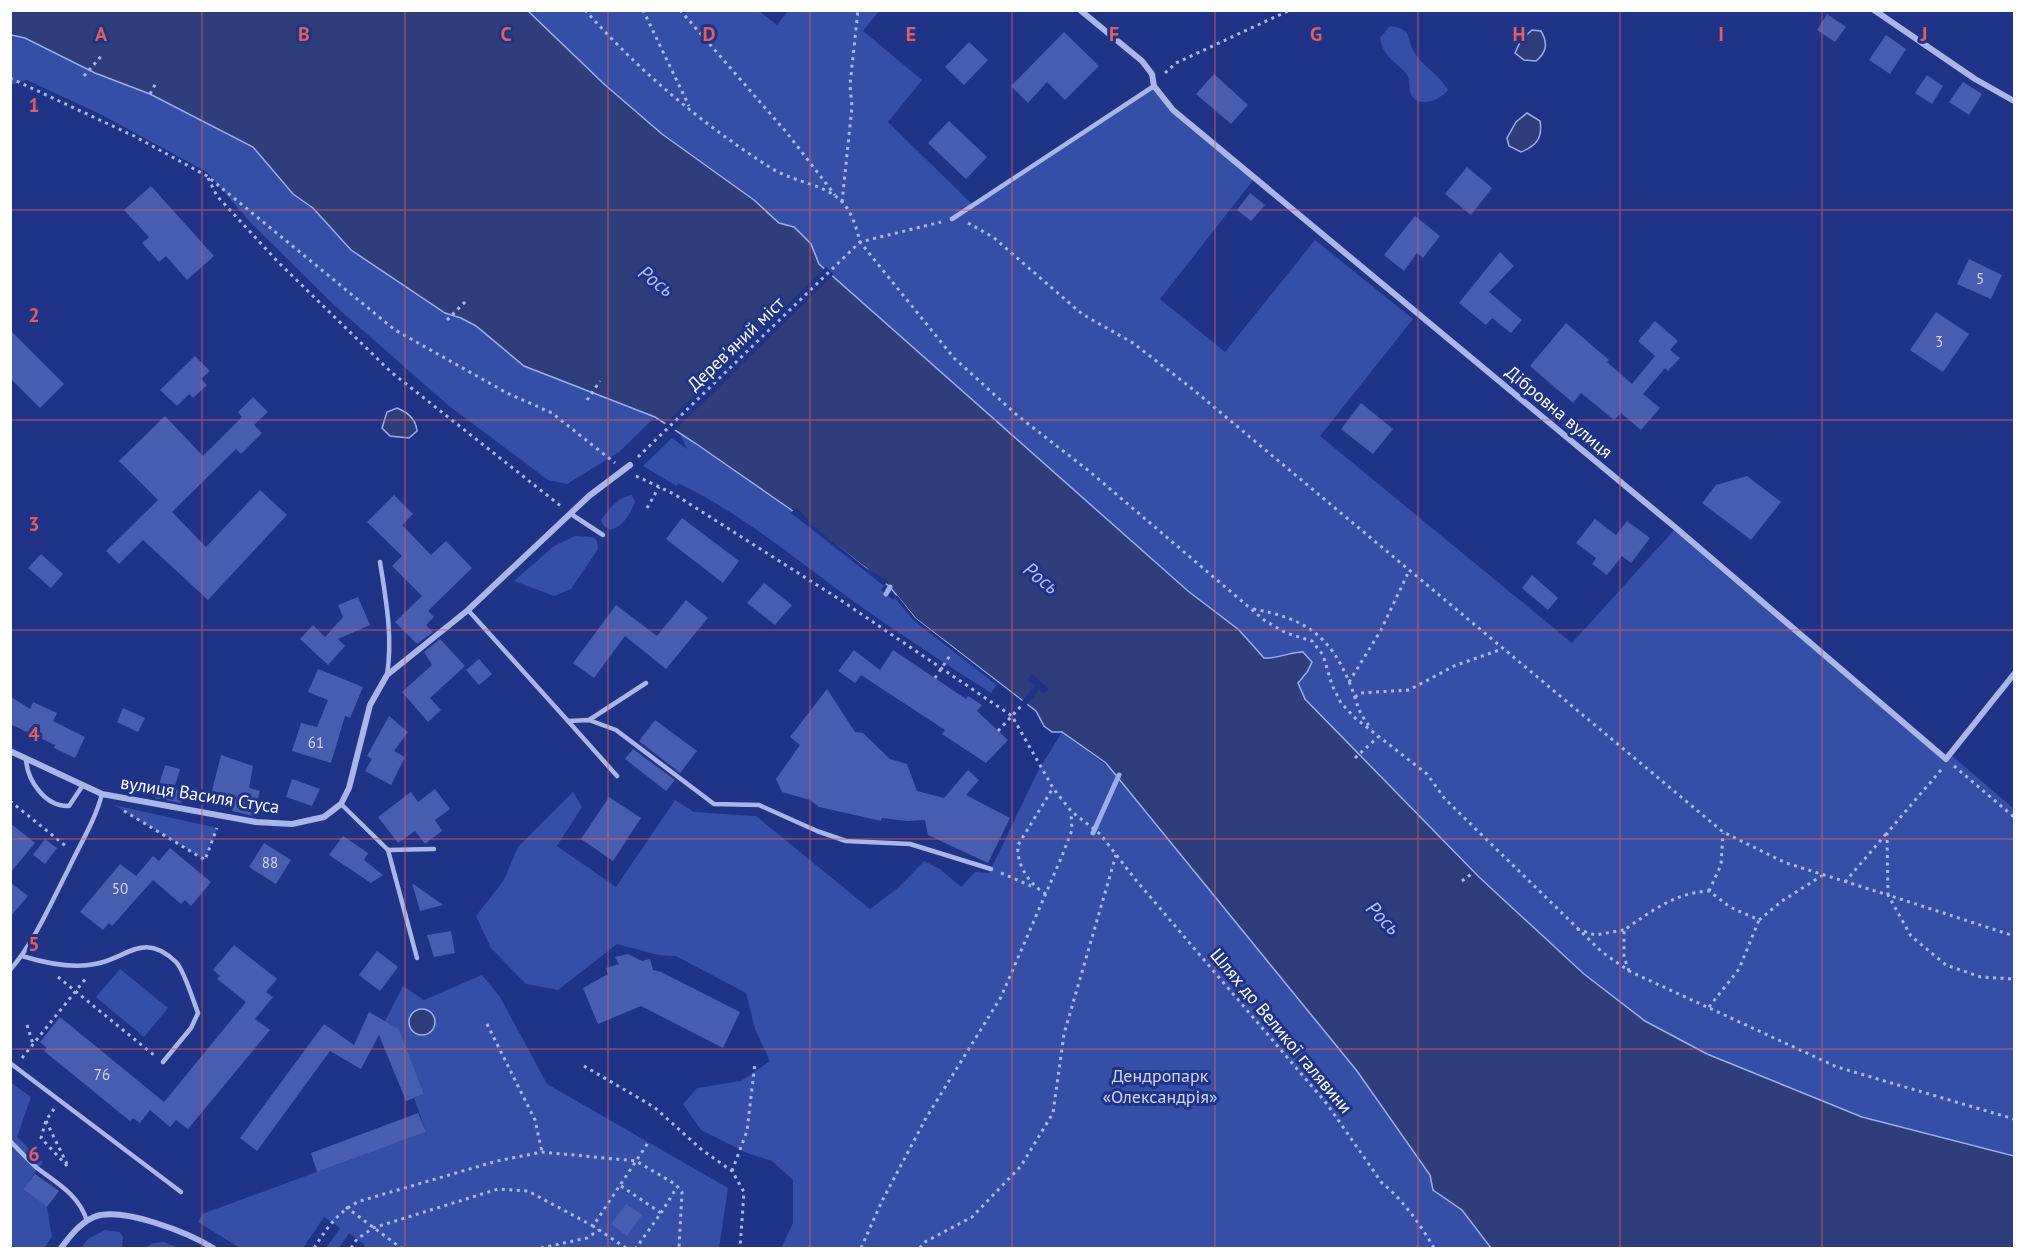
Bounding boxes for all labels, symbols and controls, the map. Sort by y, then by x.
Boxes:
text: A [95,21,108,47]
text: B [298,21,310,47]
text: C [500,21,512,47]
text: D [703,21,716,47]
text: E [906,21,916,47]
text: F [1109,21,1119,47]
text: G [1310,21,1322,47]
text: H [1512,21,1526,47]
text: I [1718,21,1724,47]
text: J [1920,21,1927,47]
text: 1 [28,92,40,118]
water label: Рось [633,259,679,303]
house number: 5 [1976,269,1984,288]
street label: Дерев'яний міст [682,291,790,396]
text: 2 [28,302,40,328]
house number: 3 [1935,332,1943,351]
street label: Дібровна вулиця [1501,360,1618,463]
text: 3 [28,511,40,537]
water label: Рось [1018,556,1064,600]
text: 4 [28,721,40,747]
house number: 61 [308,733,324,752]
street label: вулиця Василя Стуса [119,771,281,818]
house number: 88 [262,853,278,872]
house number: 50 [112,879,128,898]
water label: Рось [1360,895,1406,941]
text: 5 [28,931,40,957]
street label: Шлях до Великої галявини [1205,943,1357,1118]
park label: Дендропарк «Олександрія» [1102,1064,1218,1108]
house number: 76 [94,1065,110,1084]
text: 6 [28,1141,40,1167]

